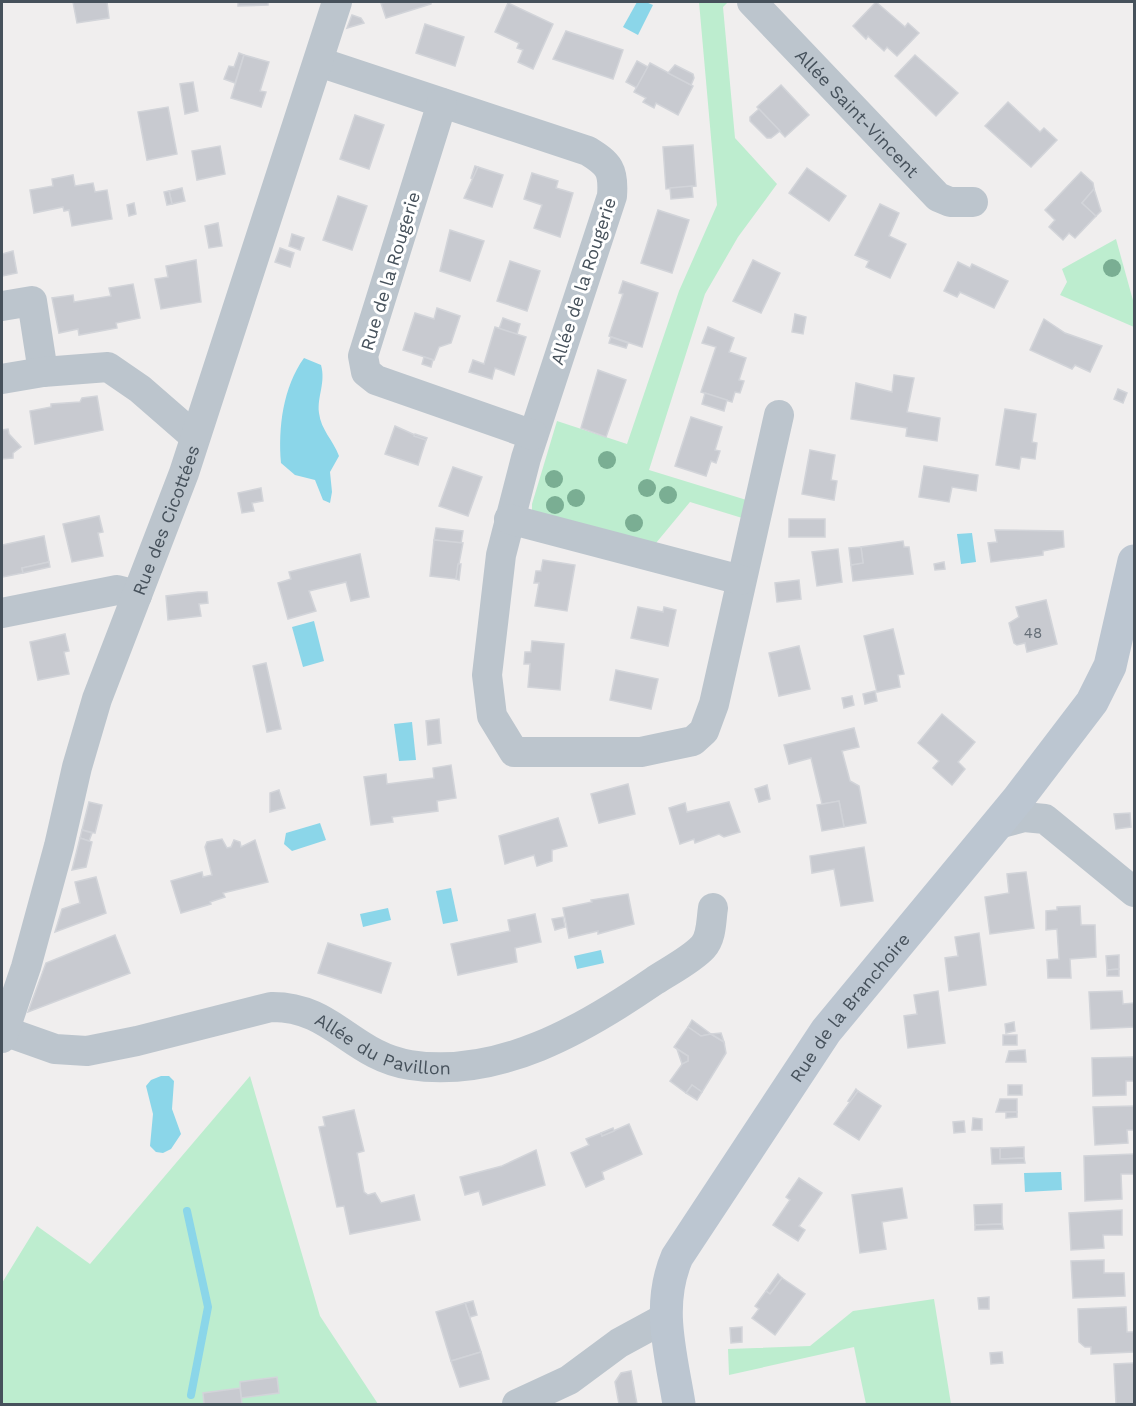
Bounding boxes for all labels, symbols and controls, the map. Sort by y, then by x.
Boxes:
street label: Allée Saint-Vincent [792,44,924,182]
street label: Rue de la Rougerie [356,189,424,353]
street label: Allée de la Rougerie [546,194,620,368]
street label: Rue des Cicottées [128,442,203,598]
house number: 48 [1024,624,1042,642]
street label: Rue de la Branchoire [785,928,913,1086]
street label: Allée du Pavillon [312,1008,451,1078]

